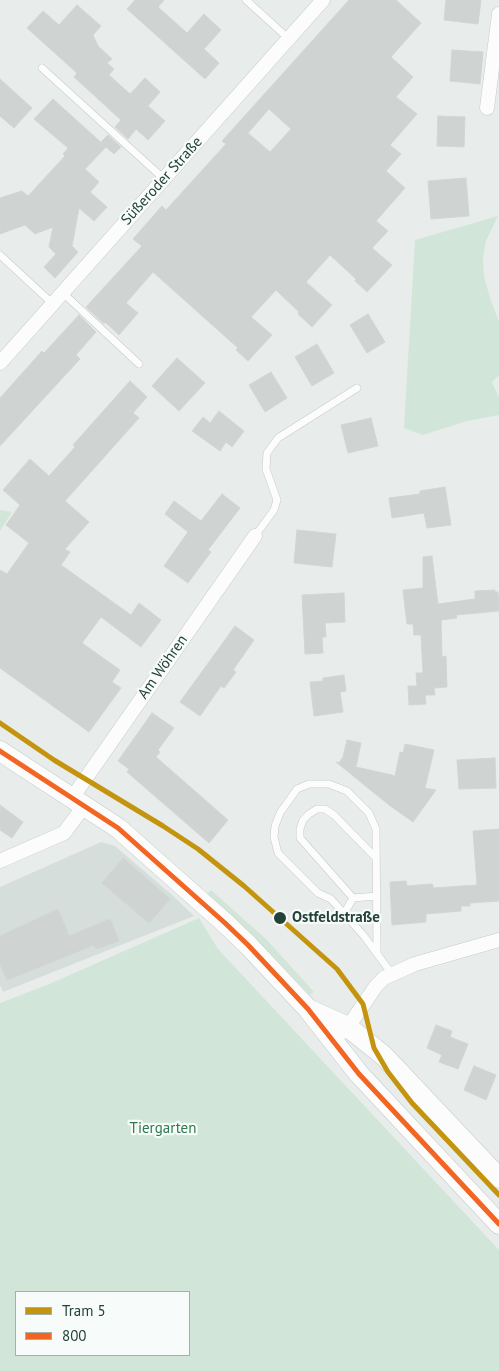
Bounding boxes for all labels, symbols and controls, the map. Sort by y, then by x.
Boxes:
street label: Süßeroder Straße [118,133,206,229]
street label: Am Wöhren [134,632,192,702]
place label: Ostfeldstraße [292,909,380,927]
marker: Ostfeldstraße [272,910,288,926]
park label: Tiergarten [130,1120,196,1138]
legend [15,1291,190,1356]
text: Tram 5 [62,1301,106,1320]
text: 800 [62,1326,87,1345]

